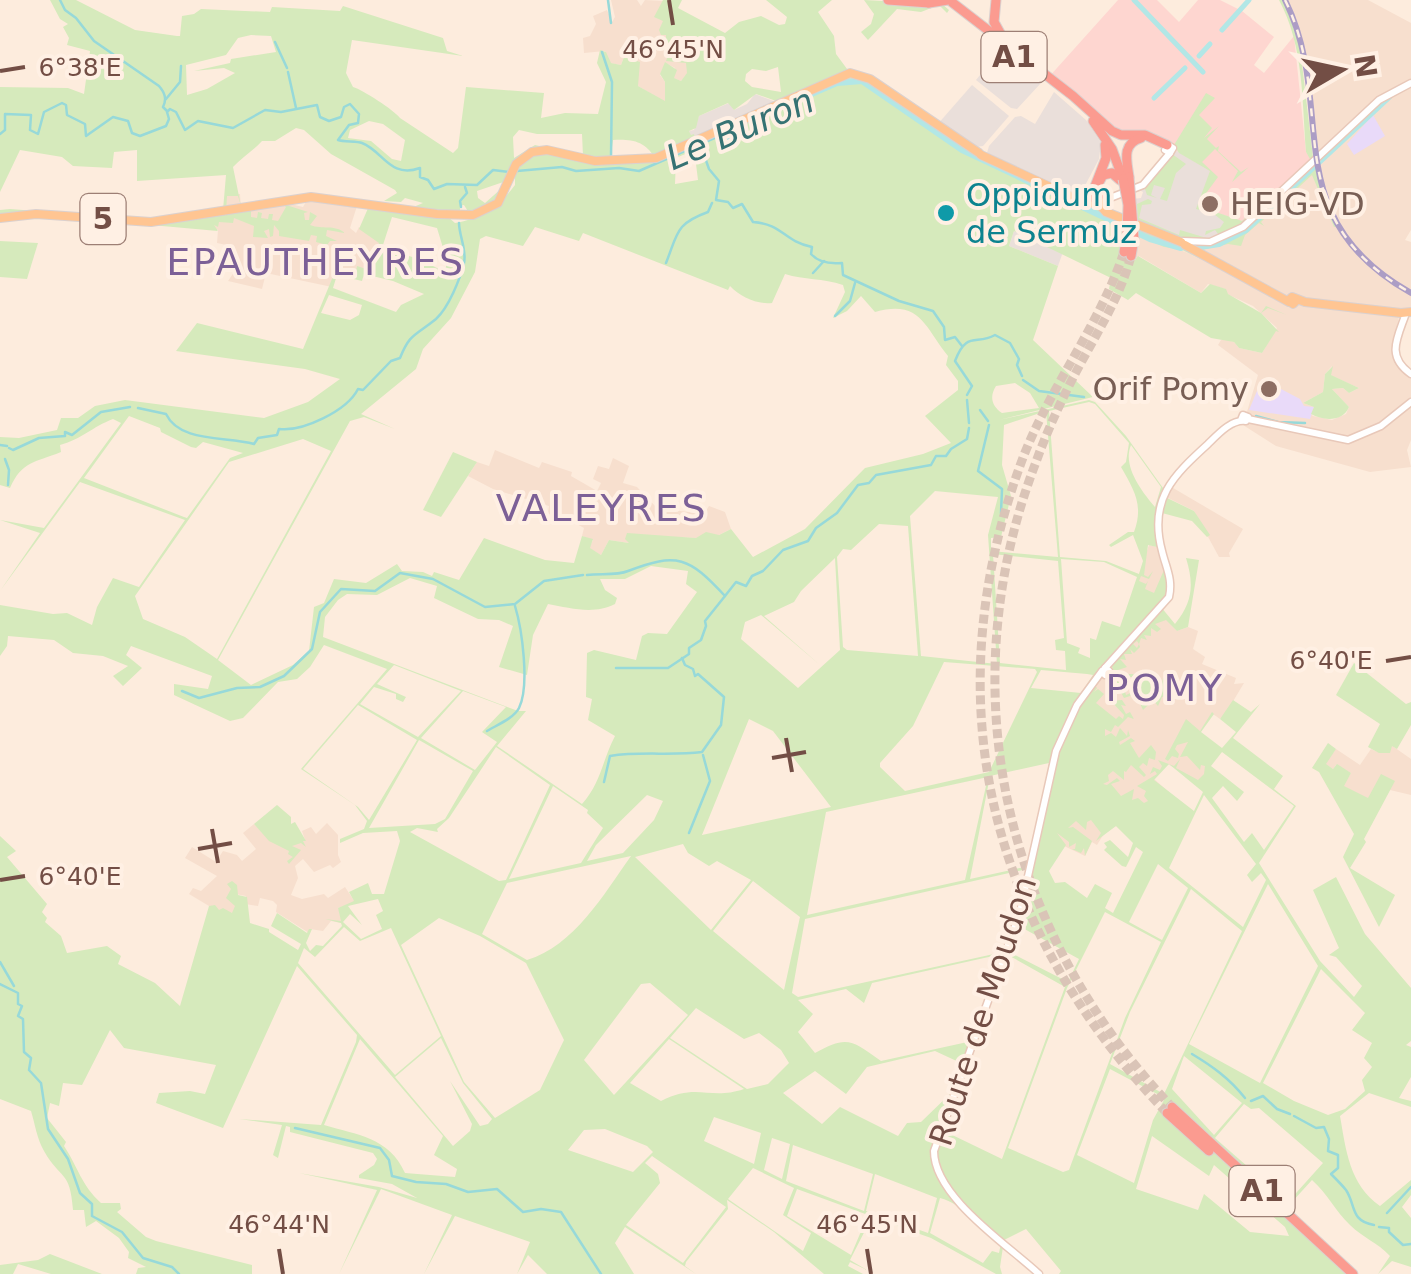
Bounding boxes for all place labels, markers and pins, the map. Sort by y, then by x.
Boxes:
place label: Oppidum de Sermuz [966,176,1137,251]
place label: HEIG-VD [1230,185,1365,223]
marker: HEIG-VD [1199,193,1221,215]
marker: Oppidum de Sermuz [935,202,957,224]
place label: Orif Pomy [1092,370,1249,408]
marker: Orif Pomy [1258,378,1280,400]

